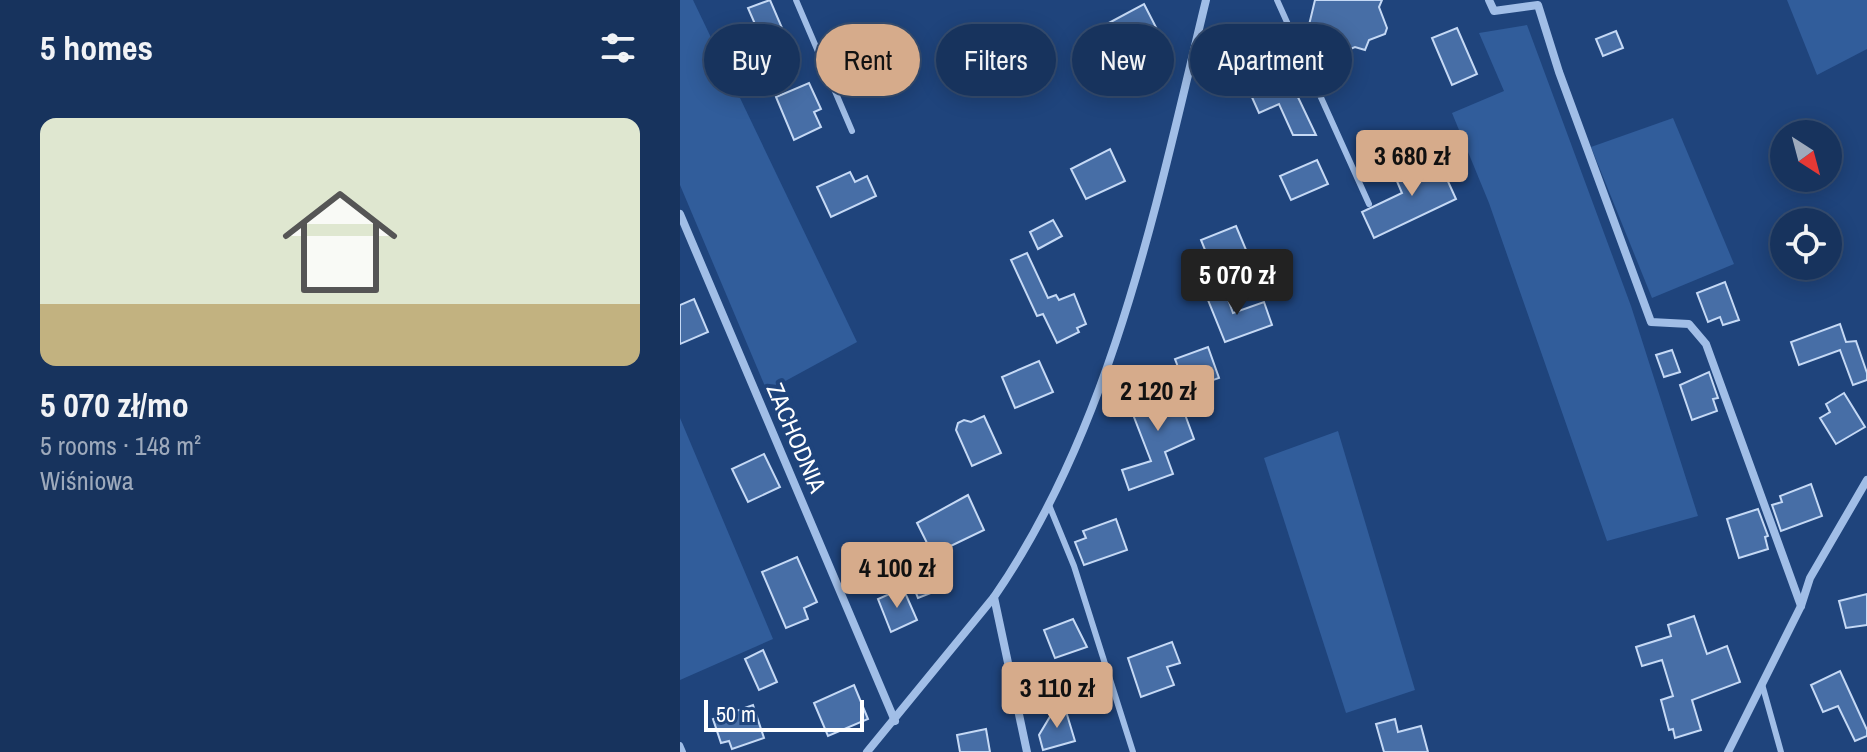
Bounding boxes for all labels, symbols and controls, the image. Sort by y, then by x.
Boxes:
chip: Buy [704,24,800,96]
chip: Rent [816,24,920,96]
chip: Filters [936,24,1056,96]
chip: New [1072,24,1174,96]
chip: Apartment [1190,24,1352,96]
text: 5 homes [40,25,153,71]
icon: filters [596,26,640,70]
north arrow [1770,120,1842,192]
map controls [1770,120,1842,280]
pin: 3 680 zł [1329,130,1495,198]
text: 3 680 zł [1374,138,1450,173]
icon: home [268,170,412,314]
button: locate [1770,208,1842,280]
pin: 5 070 zł [1154,249,1320,317]
text: 5 070 zł [1199,257,1275,292]
pin: 2 120 zł [1075,365,1241,433]
text: 2 120 zł [1120,373,1196,408]
street label: ZACHODNIA [760,378,835,498]
text: 5 070 zł/mo [40,382,189,428]
text: 5 rooms · 148 m² [40,428,201,463]
text: Wiśniowa [40,463,134,498]
pin: 4 100 zł [814,542,980,610]
text: 4 100 zł [859,550,935,585]
pin: 3 110 zł [974,662,1140,730]
text: 3 110 zł [1020,670,1094,705]
scale bar [704,696,864,732]
text: 50 m [716,699,756,729]

